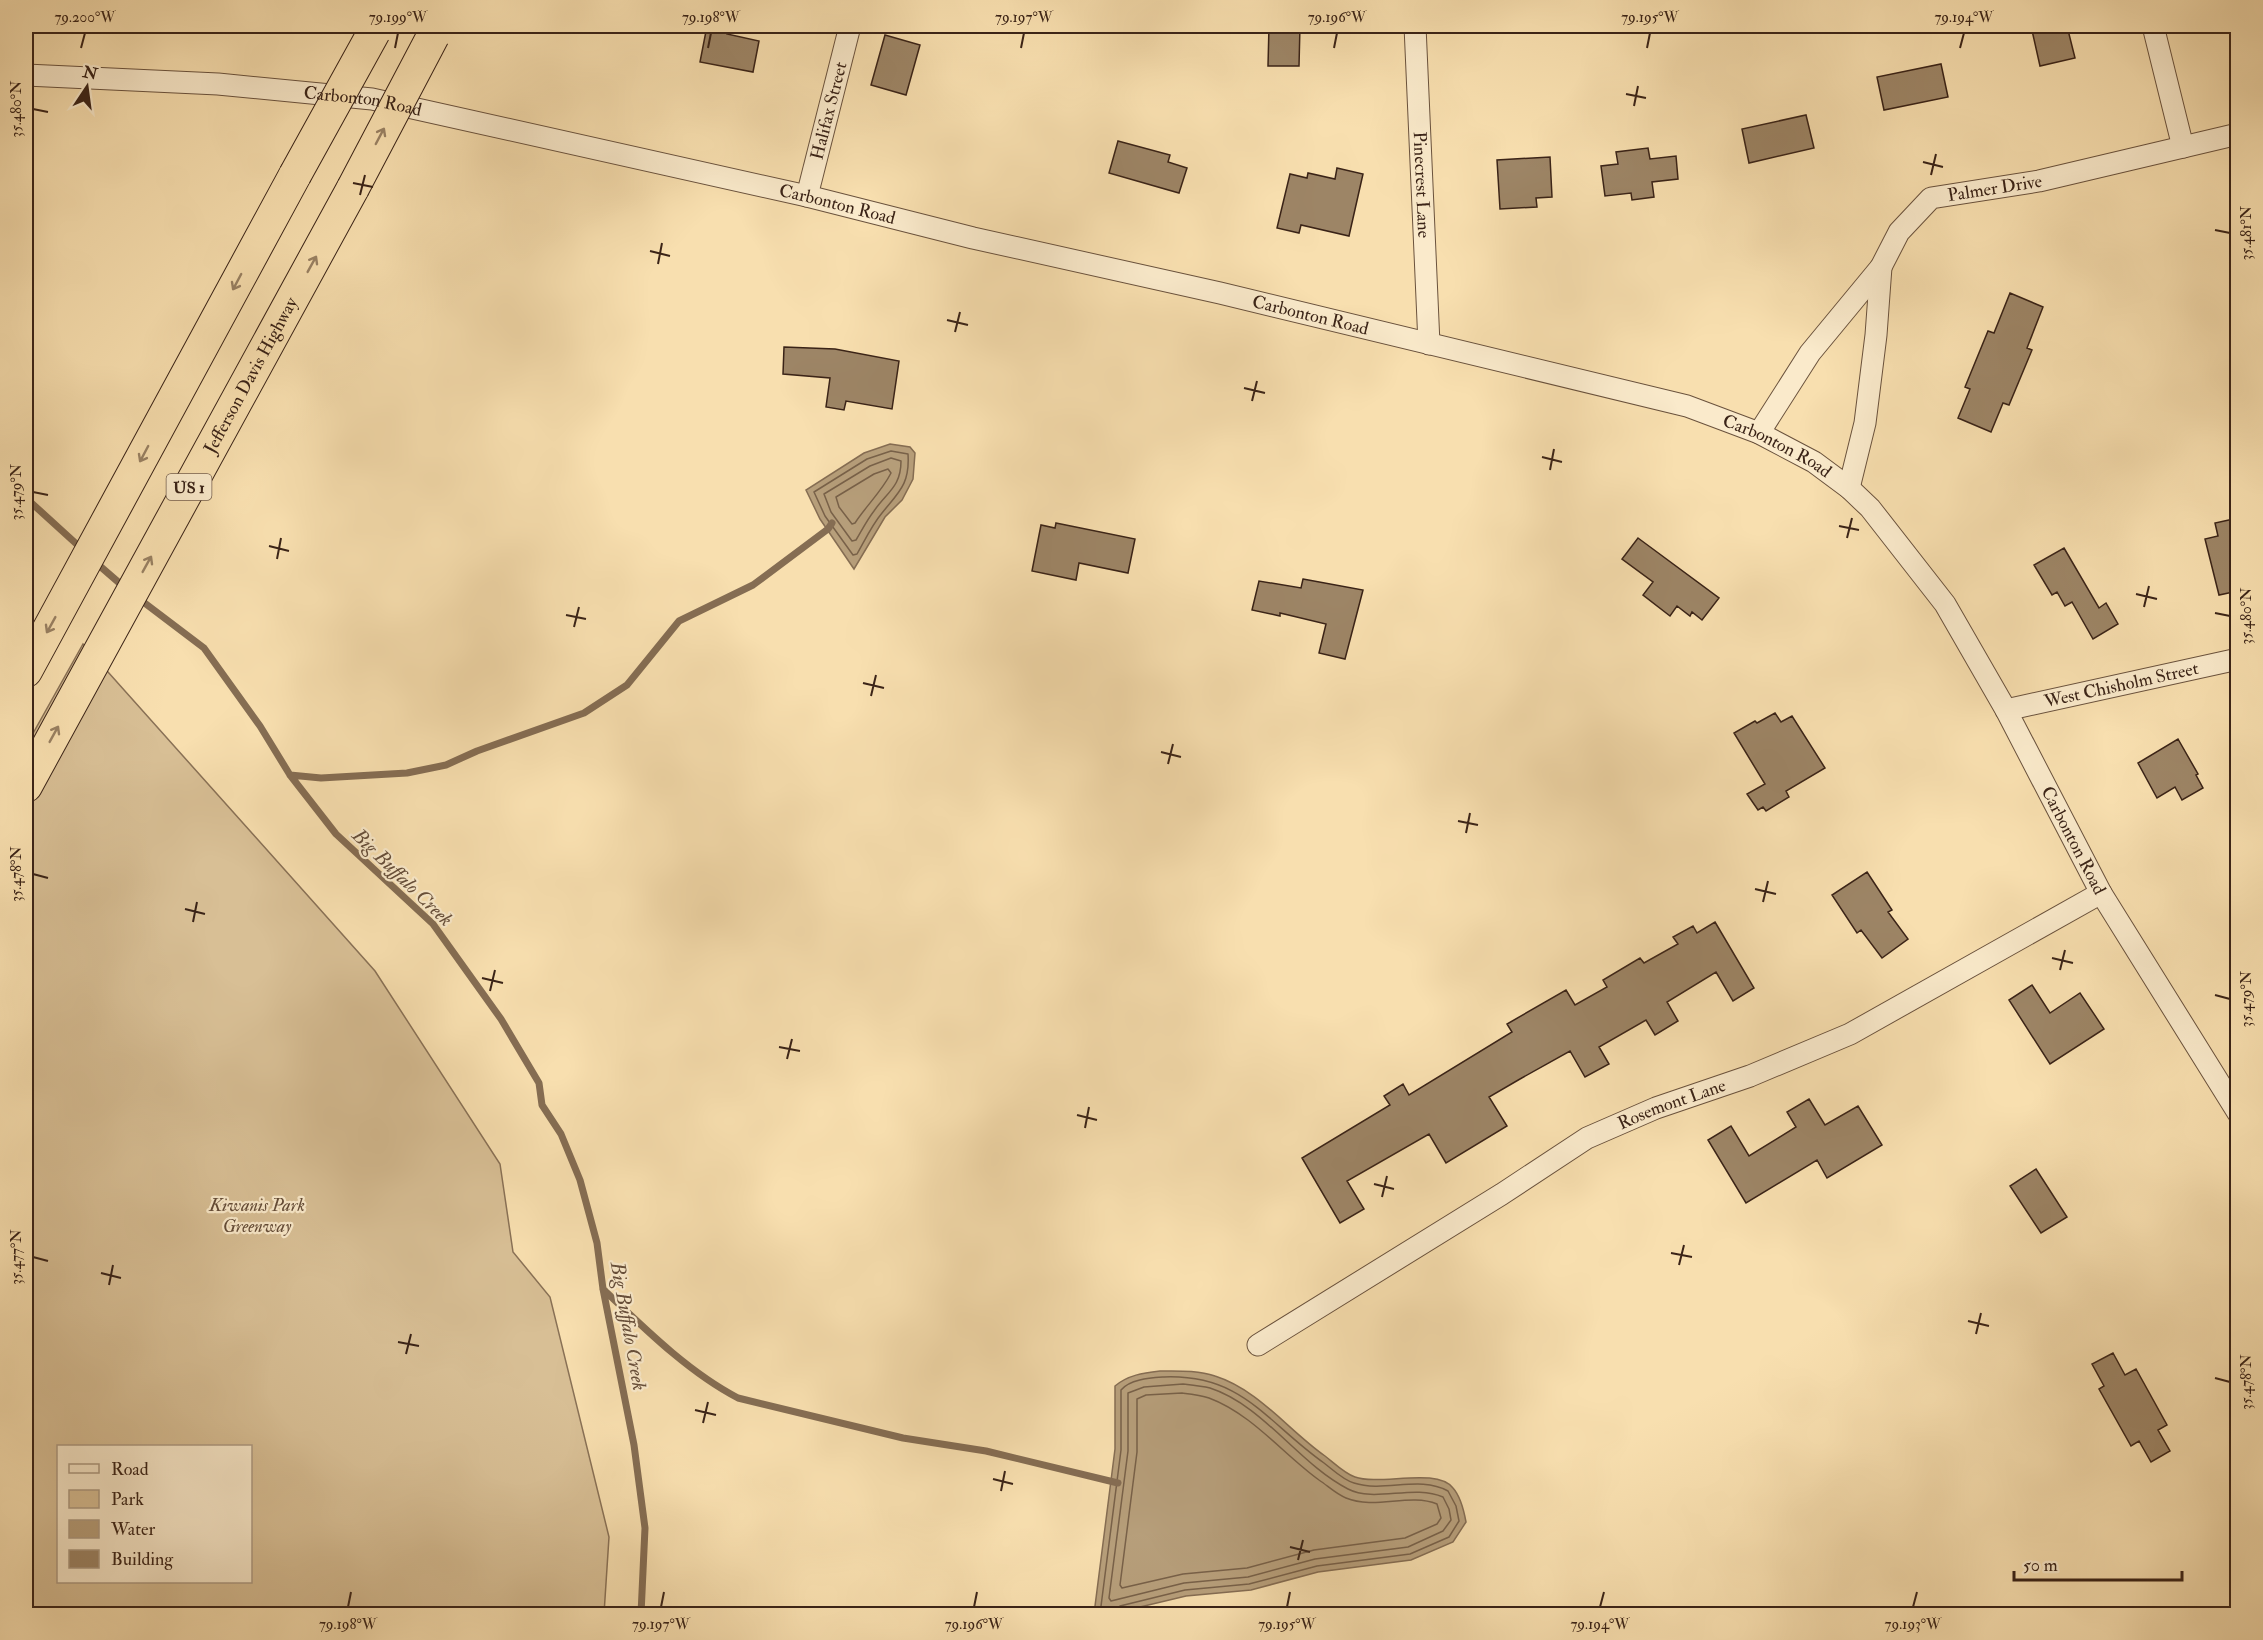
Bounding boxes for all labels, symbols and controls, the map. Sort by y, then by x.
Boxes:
text: 79.200°W [54,8,116,27]
text: 79.199°W [369,8,428,27]
text: 79.198°W [682,8,741,27]
text: 79.197°W [995,8,1054,27]
text: 79.196°W [1308,8,1367,27]
text: 79.195°W [1621,8,1680,27]
text: 79.194°W [1934,8,1994,27]
north arrow [57,57,117,117]
street label: Halifax Street [806,59,853,162]
text: N [80,62,100,85]
text: 35.480°N [7,80,26,137]
street label: Carbonton Road [303,81,424,122]
one-way arrow [375,128,386,146]
street label: Pinecrest Lane [1408,131,1435,239]
street label: Palmer Drive [1946,170,2044,207]
street label: Carbonton Road [777,179,898,230]
text: 35.481°N [2237,205,2256,260]
one-way arrow [307,255,318,273]
one-way arrow [231,273,243,290]
street label: Carbonton Road [1250,290,1371,341]
street label: Jefferson Davis Highway [198,292,304,459]
street label: Carbonton Road [1719,409,1836,483]
one-way arrow [138,445,150,462]
text: 35.479°N [7,463,26,520]
road number: US 1 [166,474,212,500]
one-way arrow [142,555,154,572]
text: 35.480°N [2237,587,2256,644]
one-way arrow [45,616,57,633]
street label: West Chisholm Street [2041,657,2201,714]
one-way arrow [49,726,60,744]
street label: Carbonton Road [2036,782,2111,899]
water label: Big Buffalo Creek [346,822,458,932]
text: 35.478°N [7,846,26,902]
text: 35.479°N [2237,970,2256,1027]
street label: Rosemont Lane [1614,1074,1729,1135]
park label: Kiwanis Park Greenway [208,1194,305,1238]
text: 35.477°N [7,1229,26,1285]
water label: Big Buffalo Creek [605,1259,652,1392]
text: 35.478°N [2237,1354,2256,1410]
legend [57,1445,252,1583]
text: Road [111,1458,149,1481]
text: Park [111,1488,144,1511]
text: Water [110,1518,155,1541]
scale bar [2014,1544,2182,1582]
text: Building [111,1548,174,1571]
text: 50 m [2023,1554,2058,1577]
text: 79.198°W [319,1615,378,1634]
text: 79.197°W [632,1615,691,1634]
text: 79.196°W [945,1615,1004,1634]
text: 79.195°W [1258,1615,1317,1634]
text: 79.194°W [1570,1615,1630,1634]
text: 79.193°W [1885,1615,1942,1634]

